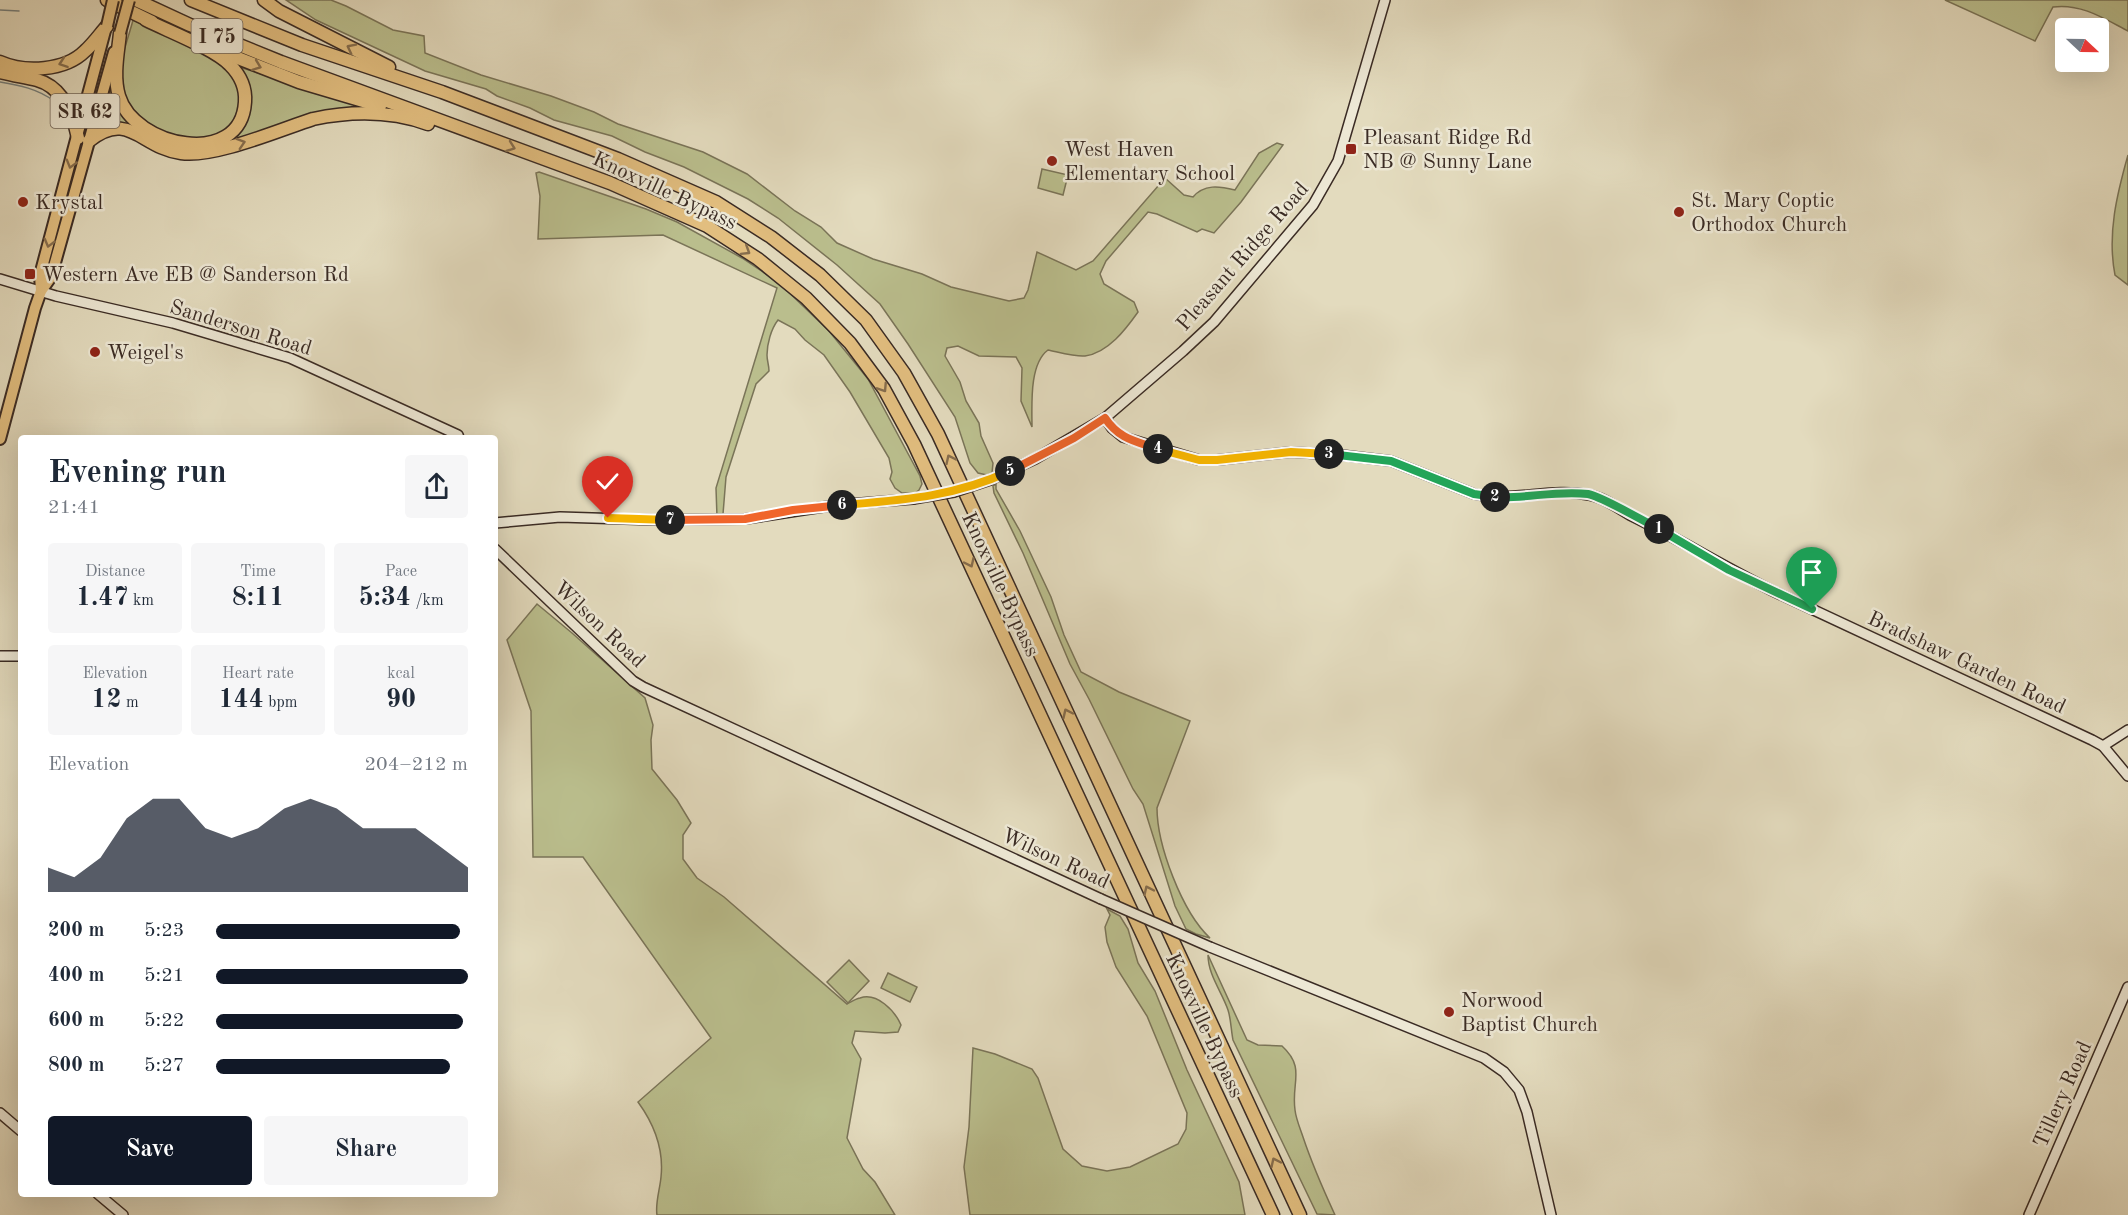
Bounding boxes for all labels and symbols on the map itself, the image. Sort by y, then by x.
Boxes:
north arrow [2055,18,2109,72]
road number: I 75 [192,19,242,53]
one-way arrow [346,44,357,56]
one-way arrow [58,55,69,68]
one-way arrow [251,58,261,71]
road number: SR 62 [50,94,119,128]
place label: Pleasant Ridge Rd NB @ Sunny Lane [1363,128,1532,173]
one-way arrow [235,137,246,150]
one-way arrow [505,139,516,152]
place label: West Haven Elementary School [1064,140,1235,185]
marker: Pleasant Ridge Rd NB @ Sunny Lane [1344,142,1358,156]
street label: Knoxville Bypass [589,149,740,234]
marker: West Haven Elementary School [1045,154,1059,168]
one-way arrow [66,158,78,169]
street label: Pleasant Ridge Road [1173,179,1313,335]
place label: St. Mary Coptic Orthodox Church [1691,191,1847,236]
place label: Krystal [35,193,103,214]
marker: Krystal [16,195,30,209]
marker: St. Mary Coptic Orthodox Church [1672,205,1686,219]
one-way arrow [44,237,56,248]
one-way arrow [740,244,750,256]
place label: Western Ave EB @ Sanderson Rd [42,265,349,286]
marker: Western Ave EB @ Sanderson Rd [23,267,37,281]
street label: Sanderson Road [167,297,314,360]
place label: Weigel's [107,343,184,364]
marker: Weigel's [88,345,102,359]
one-way arrow [875,382,886,393]
pin: 4 [1143,434,1173,464]
pin: 3 [1314,439,1344,469]
one-way arrow [945,455,957,466]
pin [582,456,633,518]
pin: 5 [995,456,1025,486]
pin: 2 [1480,482,1510,512]
pin: 6 [827,490,857,520]
pin: 7 [655,505,685,535]
street label: Knoxville Bypass [957,509,1042,660]
pin: 1 [1644,514,1674,544]
pin [1786,547,1837,609]
one-way arrow [963,556,975,567]
street label: Wilson Road [549,578,649,672]
street label: Bradshaw Garden Road [1864,608,2069,718]
one-way arrow [1062,708,1074,719]
street label: Wilson Road [998,825,1113,893]
one-way arrow [1144,885,1156,896]
street label: Knoxville Bypass [1161,950,1246,1101]
place label: Norwood Baptist Church [1461,991,1598,1036]
marker: Norwood Baptist Church [1442,1005,1456,1019]
street label: Tillery Road [2031,1038,2096,1151]
one-way arrow [1270,1157,1282,1168]

